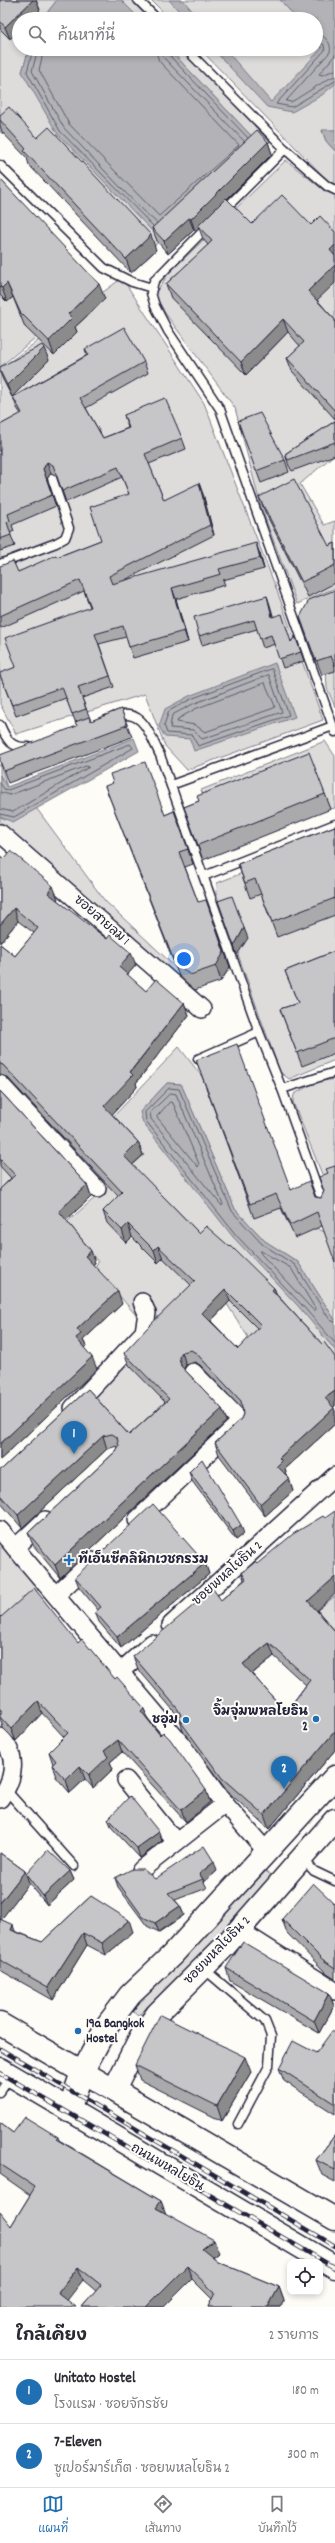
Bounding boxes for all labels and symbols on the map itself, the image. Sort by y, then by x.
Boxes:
street label: ซอยสายลม 1 [69,891,133,951]
your location [174,949,194,969]
pin: 1 [61,1421,87,1454]
street label: ซอยพหลโยธิน 2 [187,1536,267,1611]
place label: ทีเอ็นซีคลินิกเวชกรรม [78,1549,208,1570]
marker: ทีเอ็นซีคลินิกเวชกรรม [63,1554,75,1566]
place label: จิ้มจุ่มพหลโยธิน 2 [213,1698,309,1737]
place label: ชอุ่ม [152,1710,178,1730]
marker: จิ้มจุ่มพหลโยธิน 2 [311,1714,321,1724]
marker: ชอุ่ม [181,1715,191,1725]
pin: 2 [271,1756,297,1789]
street label: ซอยพหลโยธิน 2 [179,1911,256,1990]
place label: 19a Bangkok Hostel [86,2015,145,2049]
marker: 19a Bangkok Hostel [73,2026,83,2036]
street label: ถนนพหลโยธิน [127,2138,209,2197]

